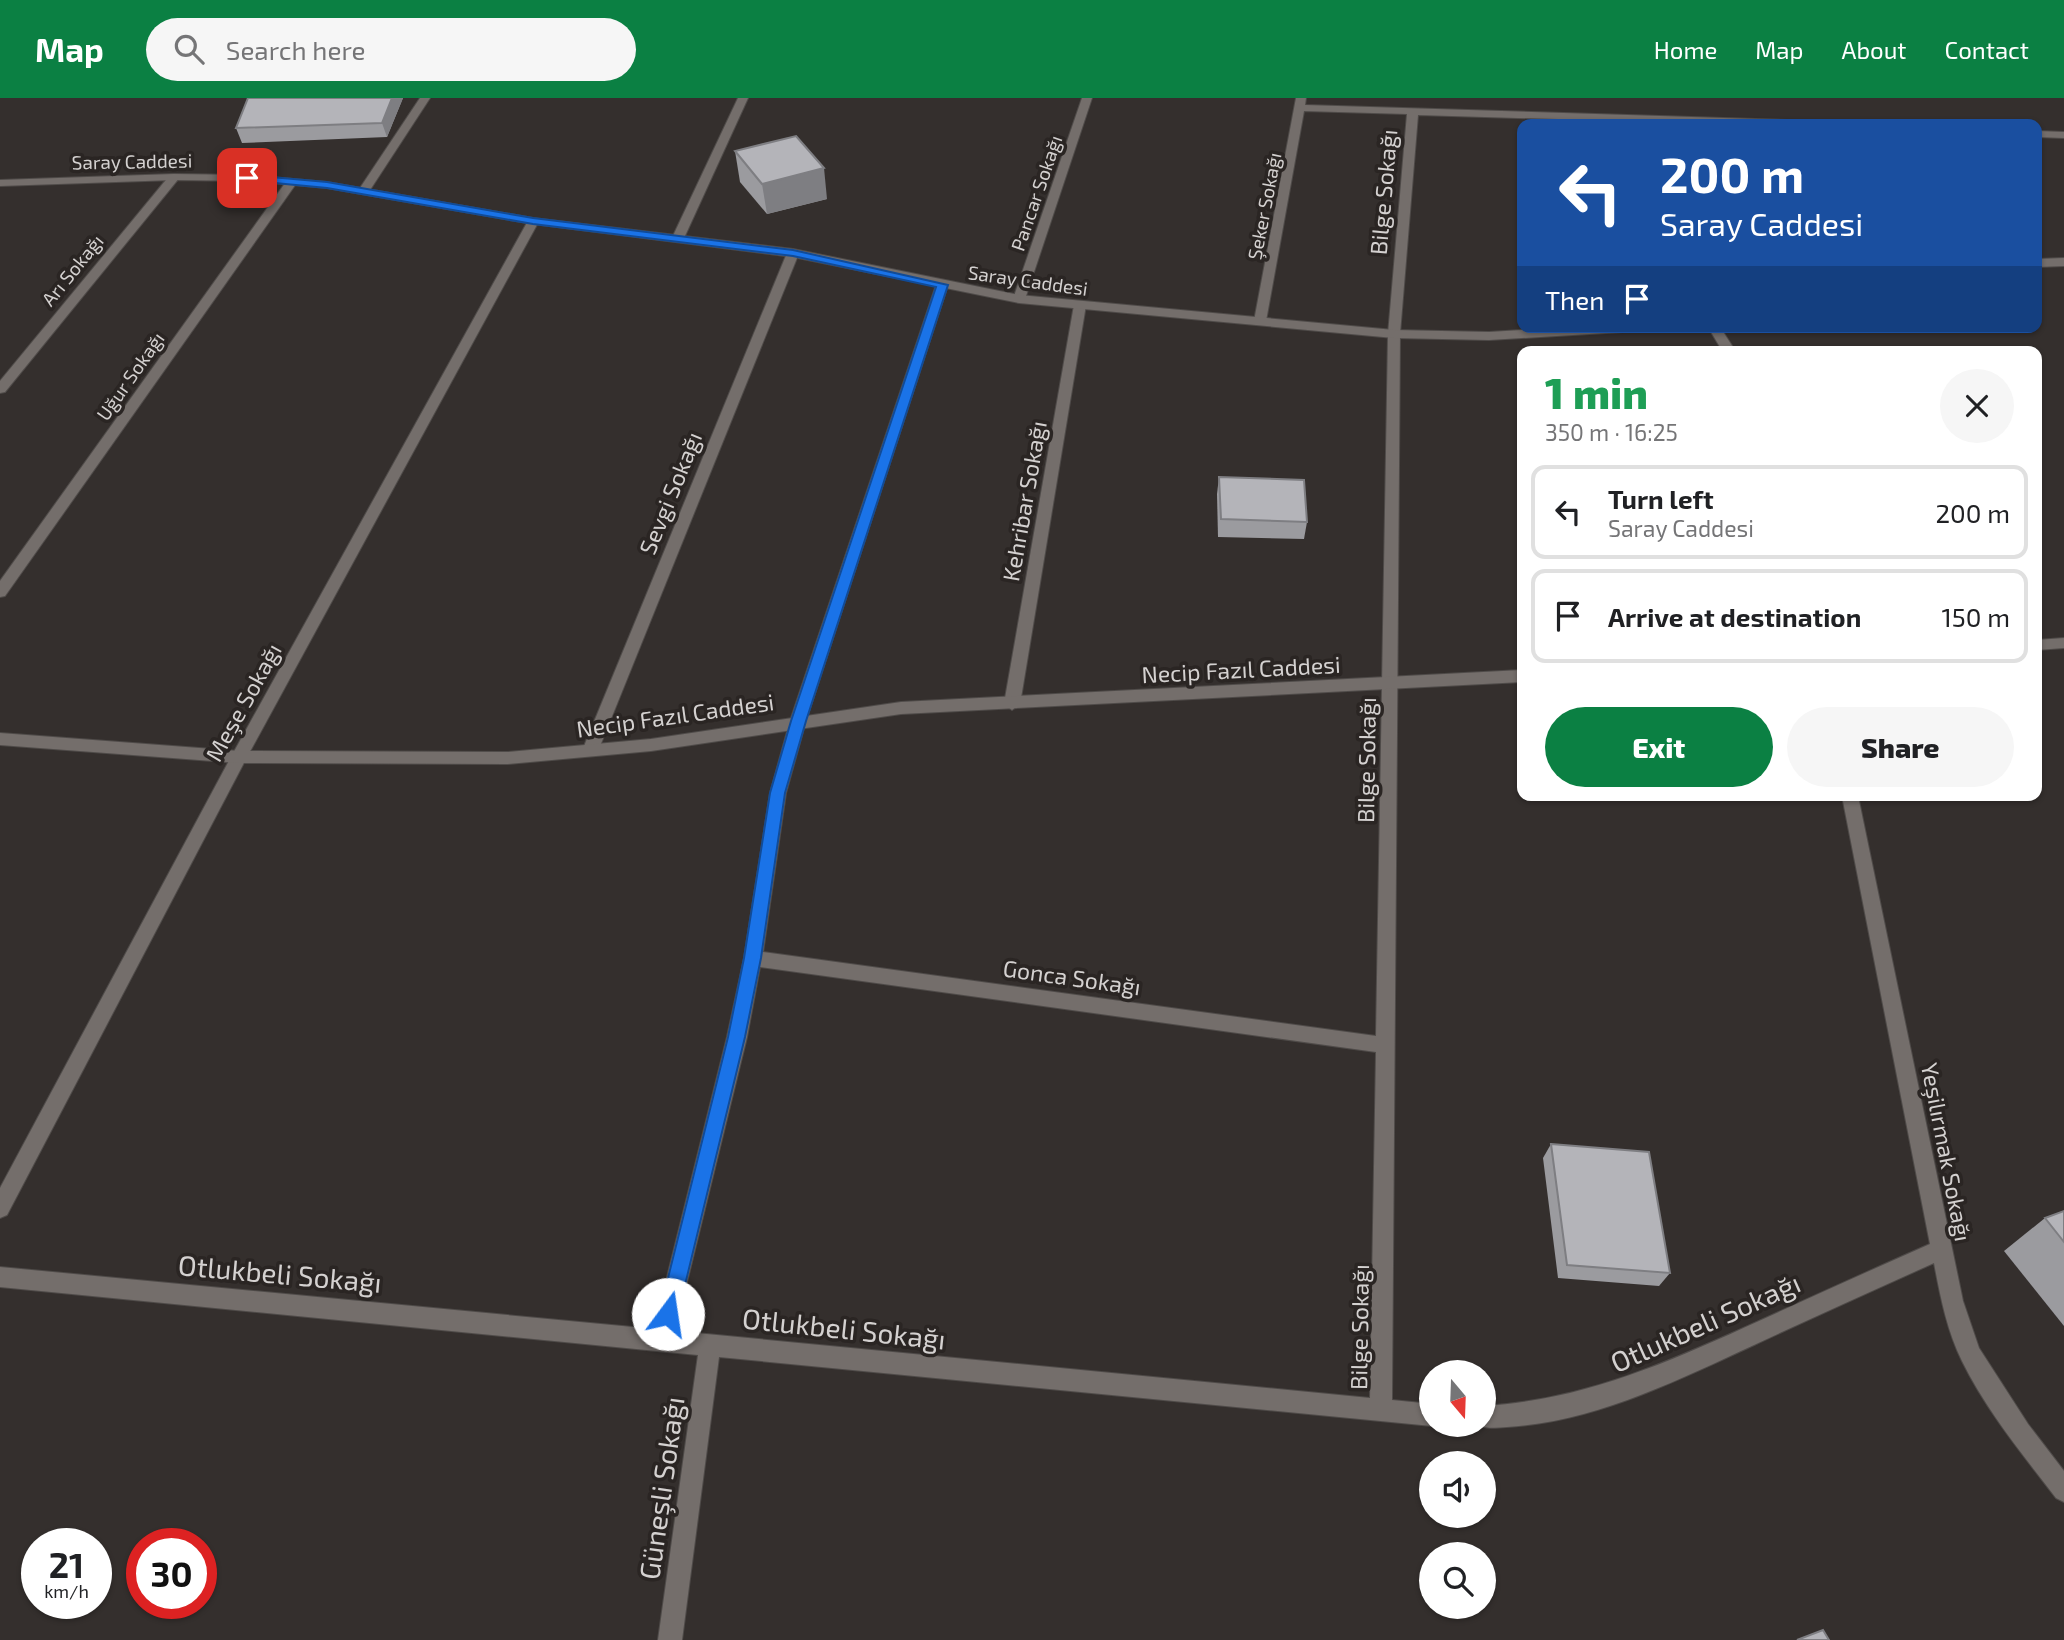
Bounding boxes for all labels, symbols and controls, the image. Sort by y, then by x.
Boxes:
search box [146,18,636,81]
text: Map [35,29,104,69]
icon: search [170,30,208,68]
text: Search here [226,34,365,65]
text: Home [1654,35,1717,64]
text: Map [1755,35,1803,64]
text: About [1841,35,1907,64]
text: Contact [1945,35,2029,64]
street label: Bilge Sokağı [1364,128,1402,256]
street label: Pancar Sokağı [1005,132,1067,254]
text: 200 m [1660,144,1804,203]
icon: left [1545,147,1636,238]
street label: Saray Caddesi [71,148,193,174]
pin [217,148,277,208]
street label: Şeker Sokağı [1242,150,1287,262]
icon: arrive [228,159,266,197]
text: Saray Caddesi [1660,204,1863,242]
street label: Arı Sokağı [36,230,108,310]
street label: Saray Caddesi [967,260,1089,300]
icon: arrive [1618,280,1656,318]
text: Then [1545,284,1604,315]
street label: Uğur Sokağı [91,327,169,425]
text: 1 min [1545,367,1648,417]
button: close [1940,369,2014,443]
text: 350 m · 16:25 [1545,418,1678,446]
street label: Kehribar Sokağı [996,419,1052,583]
street label: Sevgi Sokağı [633,428,707,558]
text: Turn left [1608,483,1714,514]
icon: left [1549,493,1587,531]
text: 200 m [1935,497,2010,528]
text: Saray Caddesi [1608,514,1754,542]
icon: arrive [1549,597,1587,635]
text: Arrive at destination [1608,601,1861,632]
text: 150 m [1941,601,2010,632]
street label: Meşe Sokağı [199,638,288,766]
street label: Necip Fazıl Caddesi [1141,650,1341,688]
street label: Necip Fazıl Caddesi [574,687,776,743]
street label: Bilge Sokağı [1351,697,1381,823]
button: Exit [1545,707,1773,787]
button: Share [1787,707,2014,787]
street label: Gonca Sokağı [1001,953,1143,1001]
street label: Yeşilırmak Sokağı [1915,1060,1978,1244]
street label: Otlukbeli Sokağı [177,1247,383,1299]
street label: Bilge Sokağı [1344,1264,1374,1390]
street label: Otlukbeli Sokağı [1605,1265,1805,1379]
position arrow [631,1277,705,1351]
street label: Otlukbeli Sokağı [741,1300,947,1356]
north arrow [1419,1360,1496,1437]
map controls [1419,1360,1496,1619]
street label: Güneşli Sokağı [631,1394,692,1582]
button: sound [1419,1451,1496,1528]
speed limit sign: 30 [126,1528,217,1619]
button: search [1419,1542,1496,1619]
text: 21 [49,1543,84,1585]
text: km/h [44,1580,89,1602]

